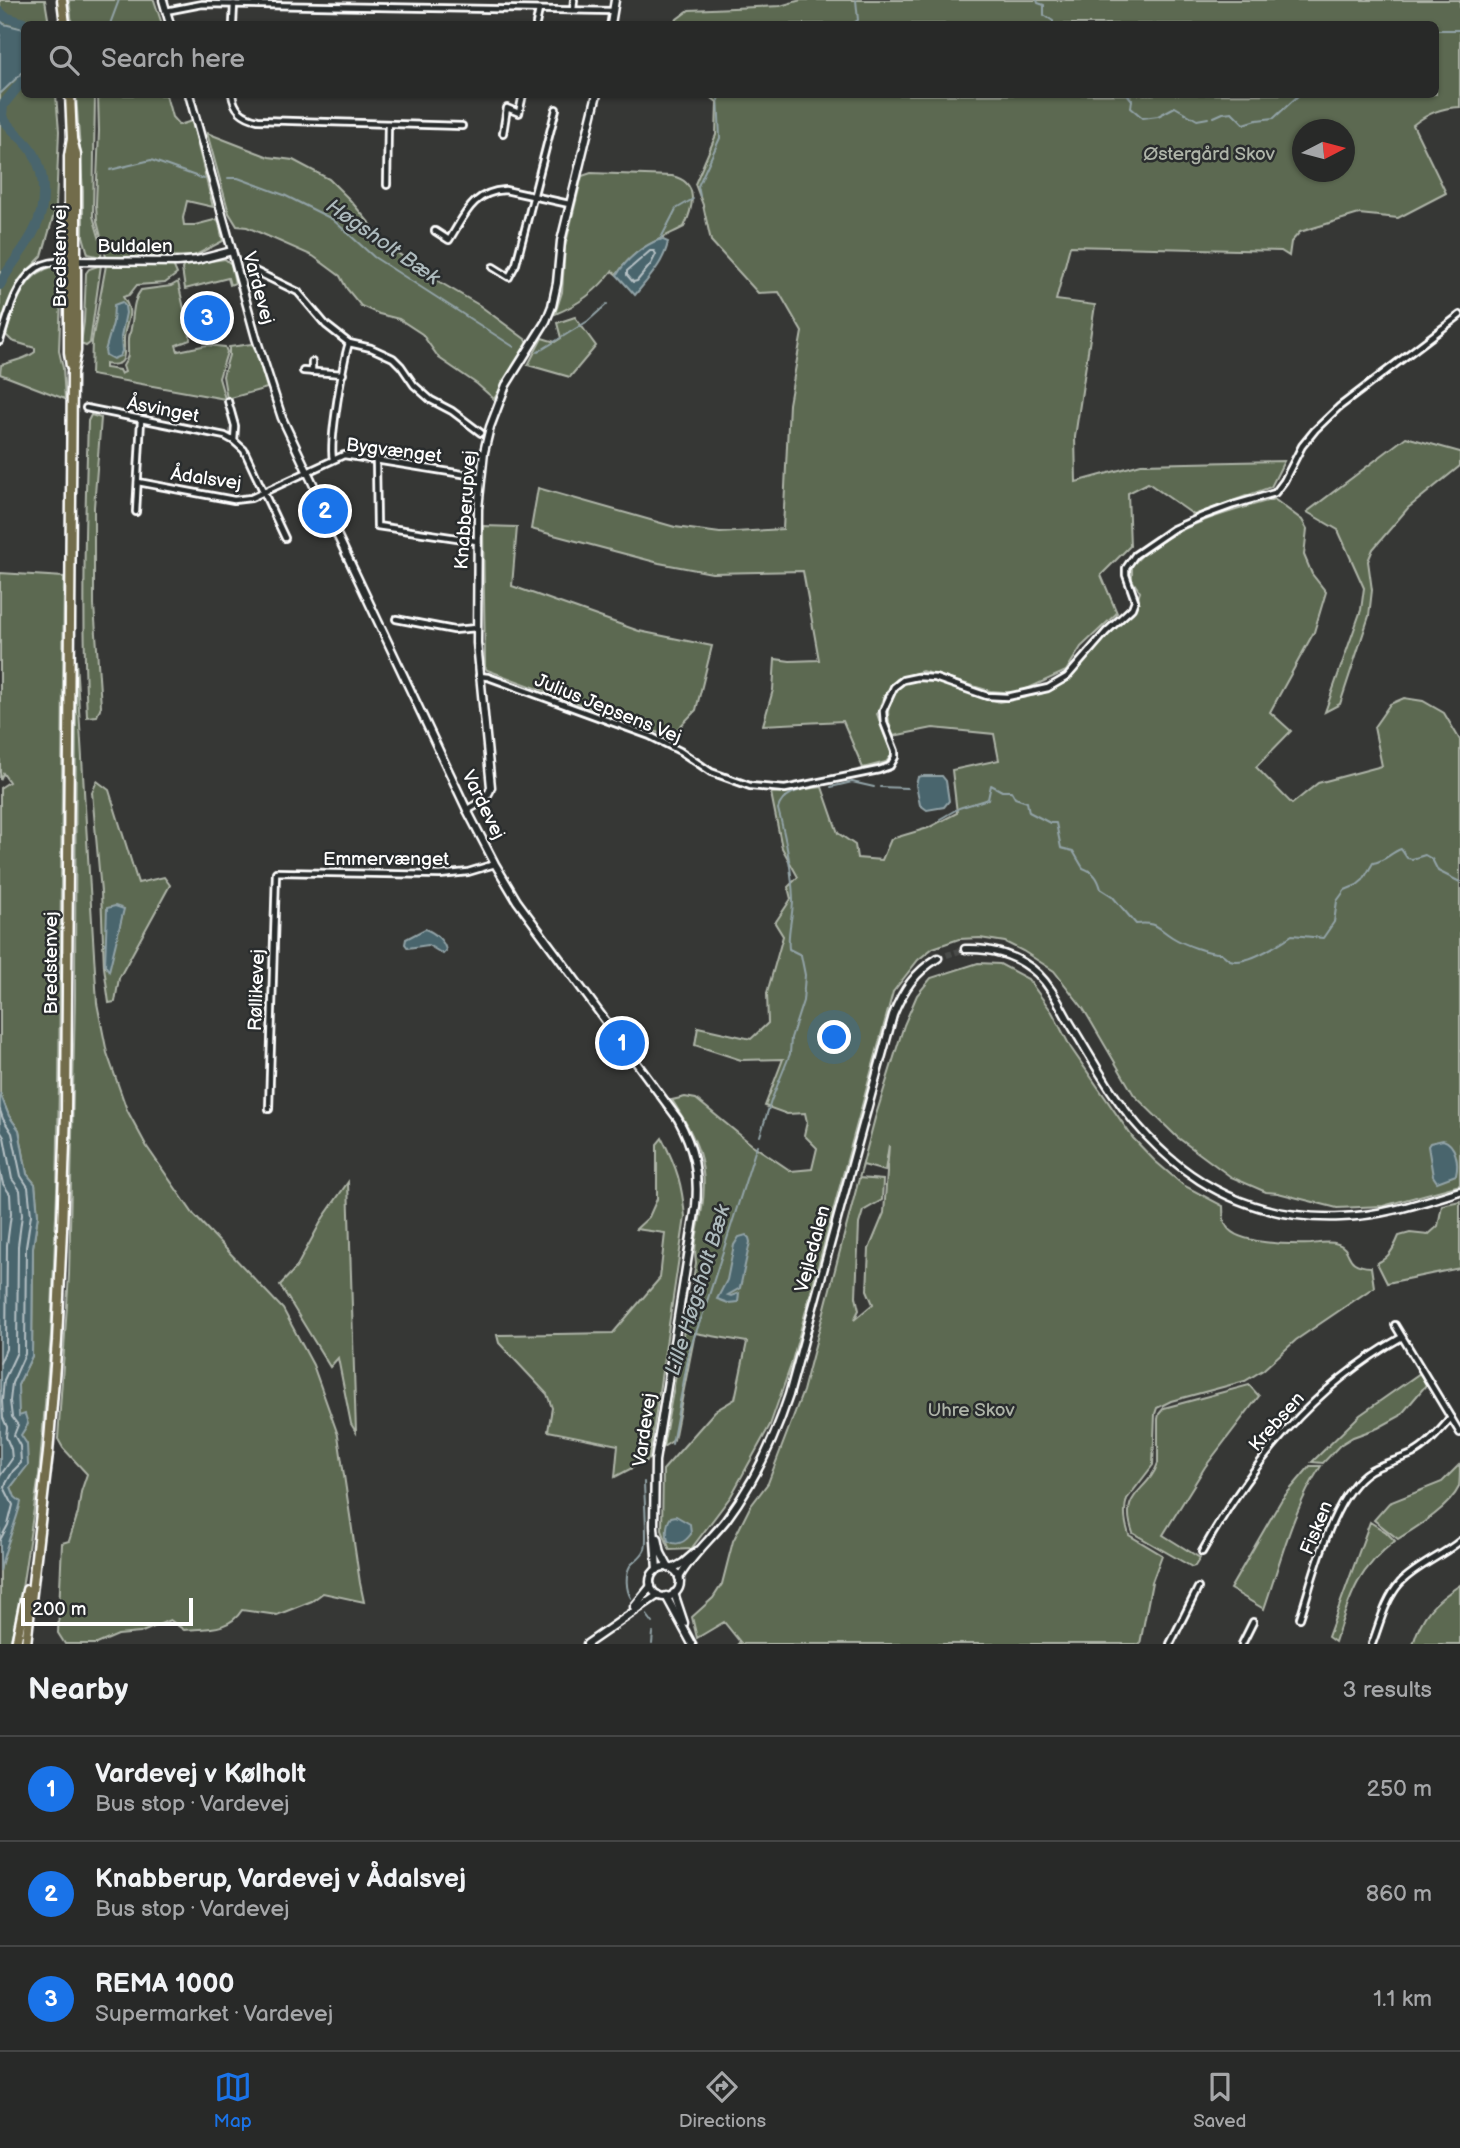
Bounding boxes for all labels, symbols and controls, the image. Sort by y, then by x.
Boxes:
search box [21,21,1439,98]
icon: search [45,41,83,79]
text: Search here [101,44,245,75]
north arrow [1292,119,1355,182]
park label: Østergård Skov [1143,143,1276,166]
water label: Høgsholt Bæk [321,194,445,291]
street label: Bredstenvej [49,205,72,308]
street label: Buldalen [97,235,173,258]
street label: Vardevej [237,249,279,327]
pin: 3 [184,292,230,344]
street label: Åsvinget [125,392,201,428]
street label: Bygvænget [345,434,443,468]
street label: Knabberupvej [450,450,482,570]
street label: Ådalsvej [169,463,243,495]
pin: 2 [302,485,348,537]
street label: Julius Jepsens Vej [531,669,685,749]
street label: Vardevej [456,767,510,843]
street label: Emmervænget [323,848,449,871]
street label: Bredstenvej [40,912,63,1015]
street label: Røllikevej [244,949,270,1031]
pin: 1 [599,1017,645,1069]
your location [817,1020,851,1054]
water label: Lille Høgsholt Bæk [660,1201,736,1378]
street label: Vejledalen [790,1203,836,1295]
street label: Krebsen [1244,1388,1310,1456]
street label: Vardevej [628,1392,662,1468]
park label: Uhre Skov [927,1399,1015,1422]
street label: Fisken [1296,1498,1338,1558]
scale bar [21,1595,192,1627]
text: 200 m [32,1598,86,1621]
text: Nearby [28,1672,128,1708]
text: 3 results [1343,1676,1432,1704]
text: Vardevej v Kølholt [95,1759,306,1790]
text: 1 [46,1775,56,1803]
text: 250 m [1366,1775,1432,1803]
text: Bus stop · Vardevej [95,1790,290,1818]
text: Knabberup, Vardevej v Ådalsvej [95,1864,466,1895]
text: 2 [44,1880,58,1908]
text: 860 m [1366,1880,1432,1908]
text: Bus stop · Vardevej [95,1895,290,1923]
text: REMA 1000 [95,1969,235,2000]
text: 3 [44,1985,58,2013]
text: 1.1 km [1373,1985,1432,2013]
text: Supermarket · Vardevej [95,2000,333,2028]
tab: Map [214,2068,252,2133]
tab: Directions [679,2068,766,2133]
tab: Saved [1193,2068,1246,2133]

